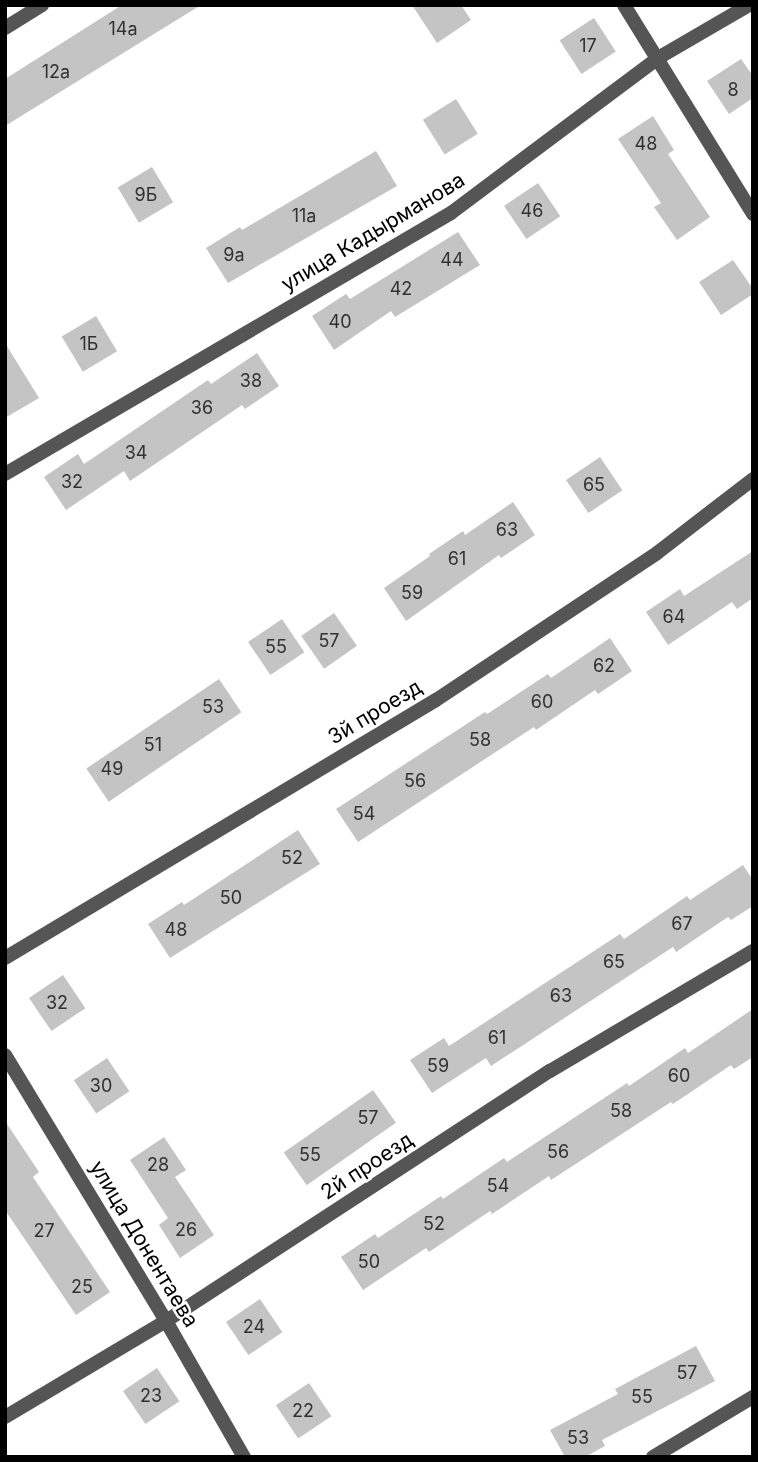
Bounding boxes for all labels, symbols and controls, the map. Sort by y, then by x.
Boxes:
house number: 14а [108,18,138,40]
house number: 17 [579,35,597,57]
house number: 12а [42,61,70,83]
house number: 8 [727,79,739,101]
house number: 48 [635,133,657,155]
street label: улица Кадырманова [277,167,469,297]
house number: 9Б [135,184,157,206]
house number: 46 [521,200,543,222]
house number: 11а [292,205,316,227]
house number: 9а [223,244,245,266]
house number: 44 [440,249,464,271]
house number: 42 [390,278,412,300]
house number: 40 [329,311,351,333]
house number: 1Б [80,333,98,355]
house number: 38 [240,370,262,392]
house number: 36 [191,397,213,419]
house number: 34 [125,442,147,464]
house number: 32 [61,471,83,493]
house number: 65 [583,474,605,496]
house number: 63 [496,519,518,541]
house number: 61 [448,548,466,570]
house number: 59 [401,582,423,604]
house number: 64 [663,606,685,628]
house number: 57 [318,630,340,652]
house number: 55 [265,636,287,658]
house number: 62 [593,655,615,677]
street label: 3й проезд [324,674,426,750]
house number: 60 [531,691,553,713]
house number: 53 [202,696,224,718]
house number: 58 [469,729,491,751]
house number: 51 [144,734,162,756]
house number: 49 [101,758,123,780]
house number: 56 [404,770,426,792]
house number: 54 [353,803,375,825]
house number: 52 [281,847,303,869]
house number: 50 [220,887,242,909]
house number: 67 [671,913,693,935]
house number: 48 [165,919,187,941]
house number: 65 [603,951,625,973]
house number: 63 [550,985,572,1007]
house number: 32 [46,992,68,1014]
house number: 61 [488,1027,506,1049]
house number: 59 [427,1055,449,1077]
house number: 60 [668,1065,690,1087]
house number: 30 [90,1075,112,1097]
house number: 58 [610,1100,632,1122]
house number: 57 [357,1107,379,1129]
street label: 2й проезд [316,1127,418,1205]
house number: 56 [547,1141,569,1163]
house number: 55 [299,1144,321,1166]
house number: 28 [147,1154,169,1176]
street label: улица Донентаева [84,1156,204,1332]
house number: 54 [487,1175,509,1197]
house number: 52 [423,1213,445,1235]
house number: 26 [175,1219,197,1241]
house number: 27 [33,1220,55,1242]
house number: 50 [358,1251,380,1273]
house number: 25 [71,1276,93,1298]
house number: 24 [243,1316,265,1338]
house number: 57 [676,1362,698,1384]
house number: 23 [140,1385,162,1407]
house number: 55 [631,1386,653,1408]
house number: 22 [292,1400,314,1422]
house number: 53 [567,1427,589,1449]

